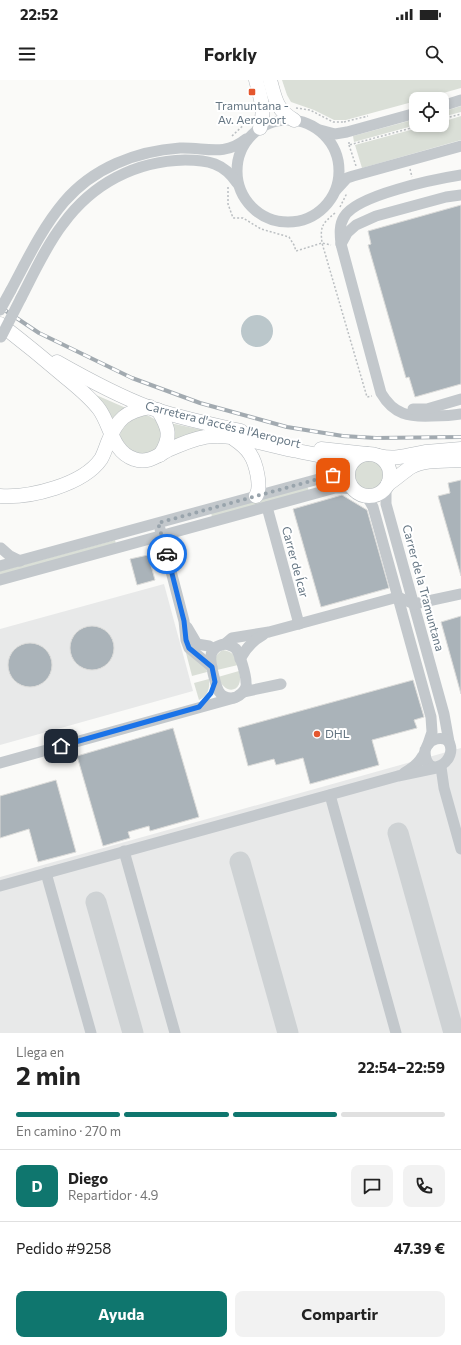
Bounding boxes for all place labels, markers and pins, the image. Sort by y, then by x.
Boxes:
marker: Tramuntana - Av. Aeroport [247,87,257,97]
place label: Tramuntana - Av. Aeroport [215,98,289,126]
pin [316,458,350,492]
place label: DHL [325,726,350,740]
pin [44,729,78,763]
marker: DHL [312,729,322,739]

